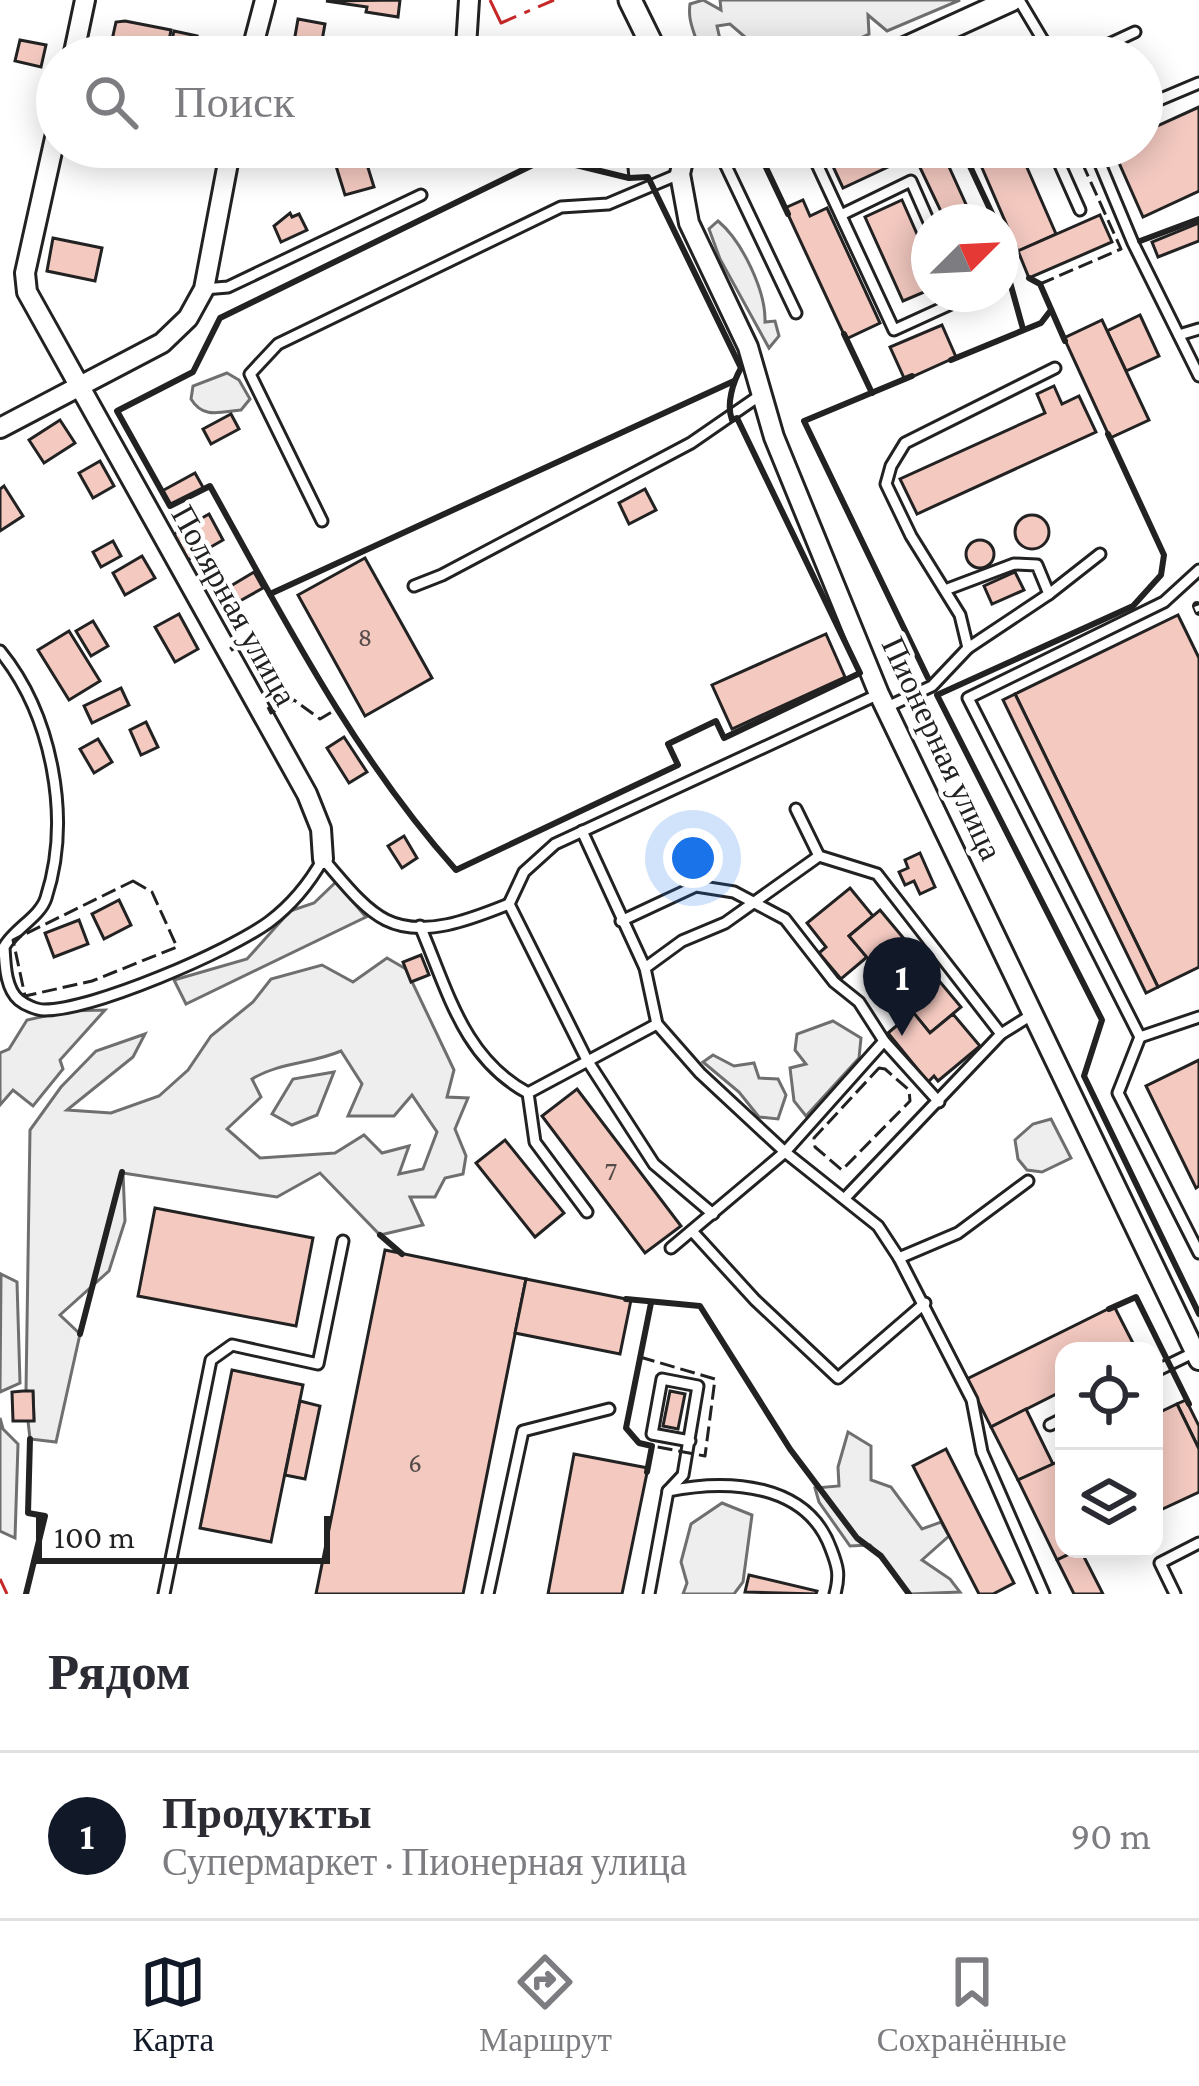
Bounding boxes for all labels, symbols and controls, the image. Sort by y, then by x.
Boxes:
search box [36,36,1163,168]
icon: search [78,69,144,135]
text: Поиск [174,77,295,127]
north arrow [911,204,1019,312]
street label: Полярная улица [164,499,305,712]
house number: 8 [358,622,372,652]
street label: Пионерная улица [875,631,1011,866]
your location [663,828,723,888]
pin: 1 [863,937,941,1036]
house number: 7 [605,1156,617,1186]
map controls [1055,1342,1163,1558]
button: locate [1055,1342,1163,1450]
house number: 6 [408,1448,422,1478]
button: layers [1055,1450,1163,1558]
scale bar [36,1510,330,1563]
text: 100 m [54,1518,135,1555]
text: Рядом [48,1643,191,1700]
text: Продукты [162,1788,372,1838]
text: 1 [80,1814,94,1857]
text: 90 m [1070,1814,1151,1857]
text: Супермаркет · Пионерная улица [162,1840,687,1883]
tab: Карта [132,1949,214,2059]
tab: Маршрут [479,1949,612,2059]
tab: Сохранённые [877,1949,1067,2059]

